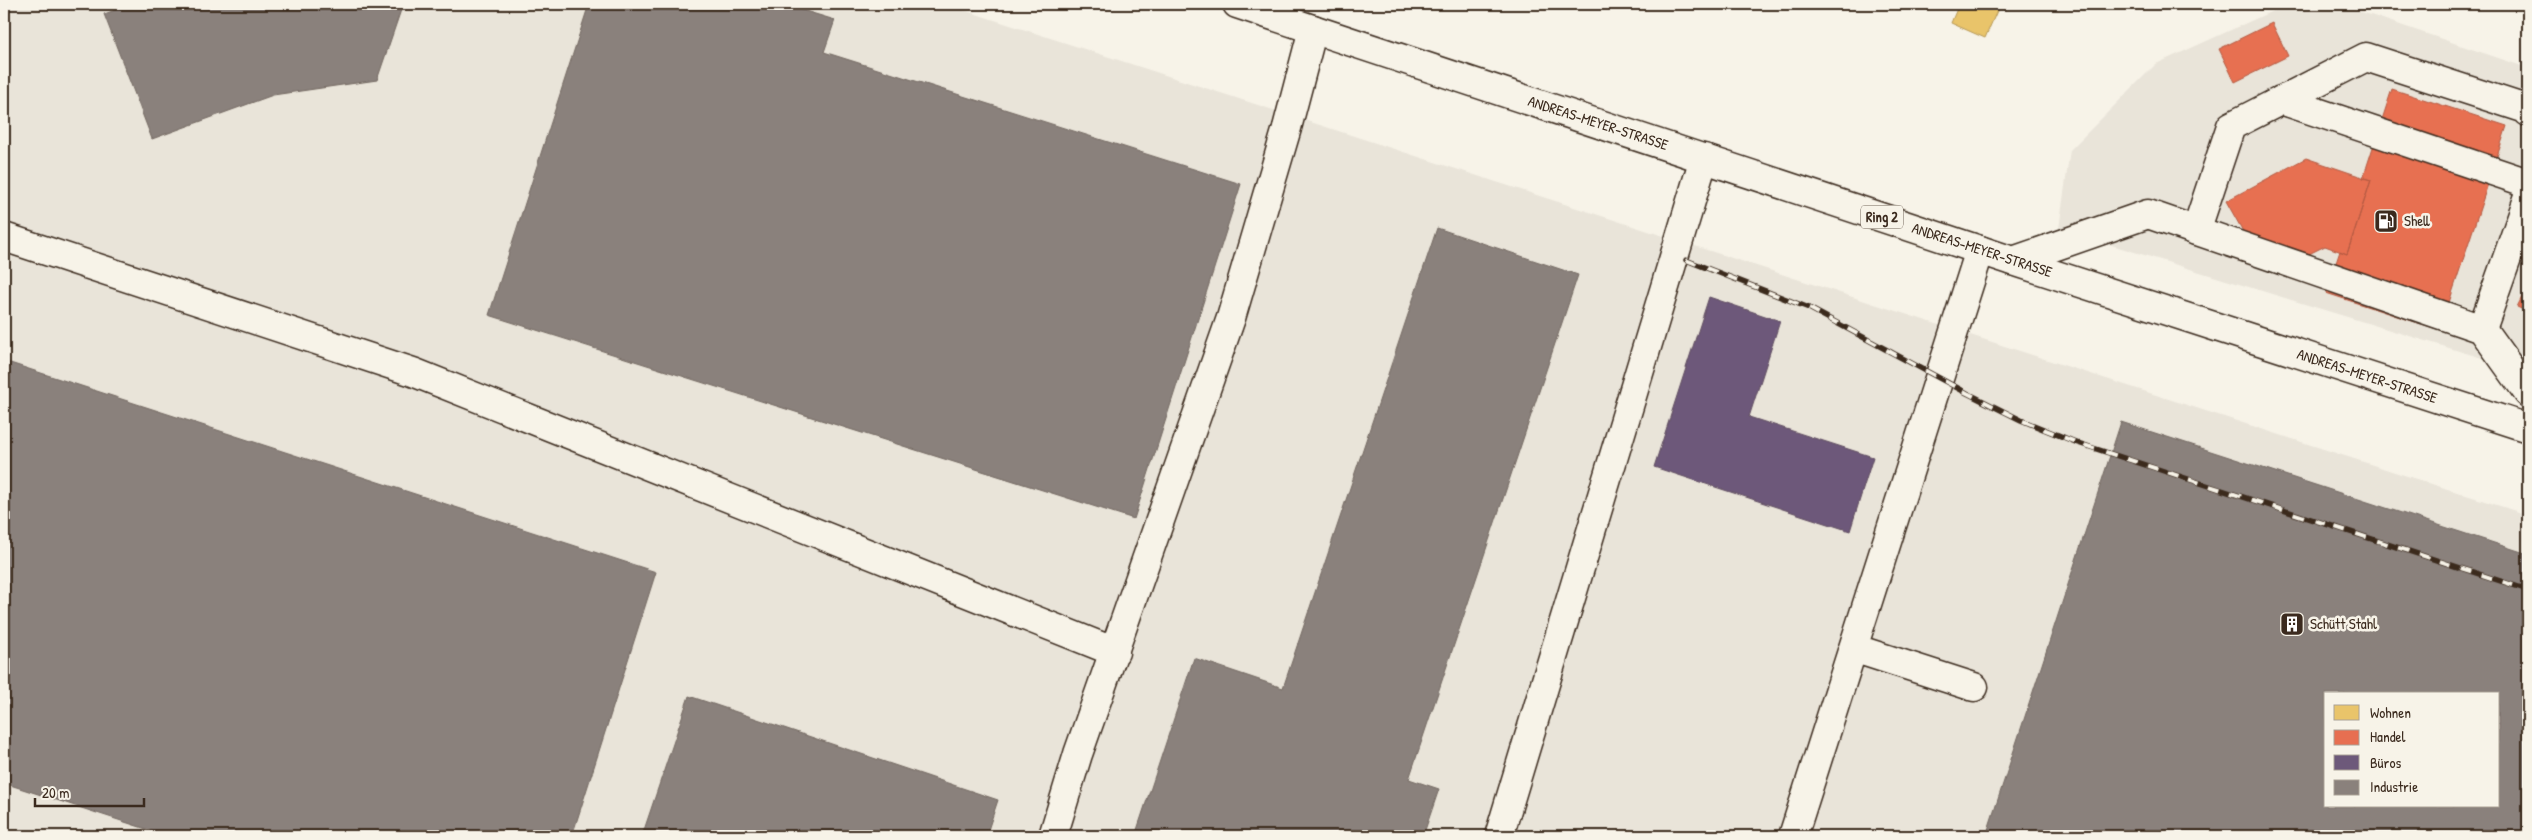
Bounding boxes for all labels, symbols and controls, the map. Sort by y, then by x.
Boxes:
street label: ANDREAS-MEYER-STRASSE [1525,90,1671,155]
road number: Ring 2 [1861,206,1903,228]
fuel station icon: Shell [2373,208,2399,234]
place label: Shell [2404,210,2430,231]
street label: ANDREAS-MEYER-STRASSE [1909,217,2055,282]
street label: ANDREAS-MEYER-STRASSE [2294,343,2440,408]
building icon: Schütt Stahl [2279,611,2305,637]
place label: Schütt Stahl [2310,613,2377,634]
legend [2324,692,2500,808]
text: Wohnen [2370,702,2411,723]
text: Handel [2370,726,2406,747]
text: Büros [2370,752,2401,773]
scale bar [35,775,144,807]
text: Industrie [2370,776,2418,797]
text: 20 m [42,782,69,803]

